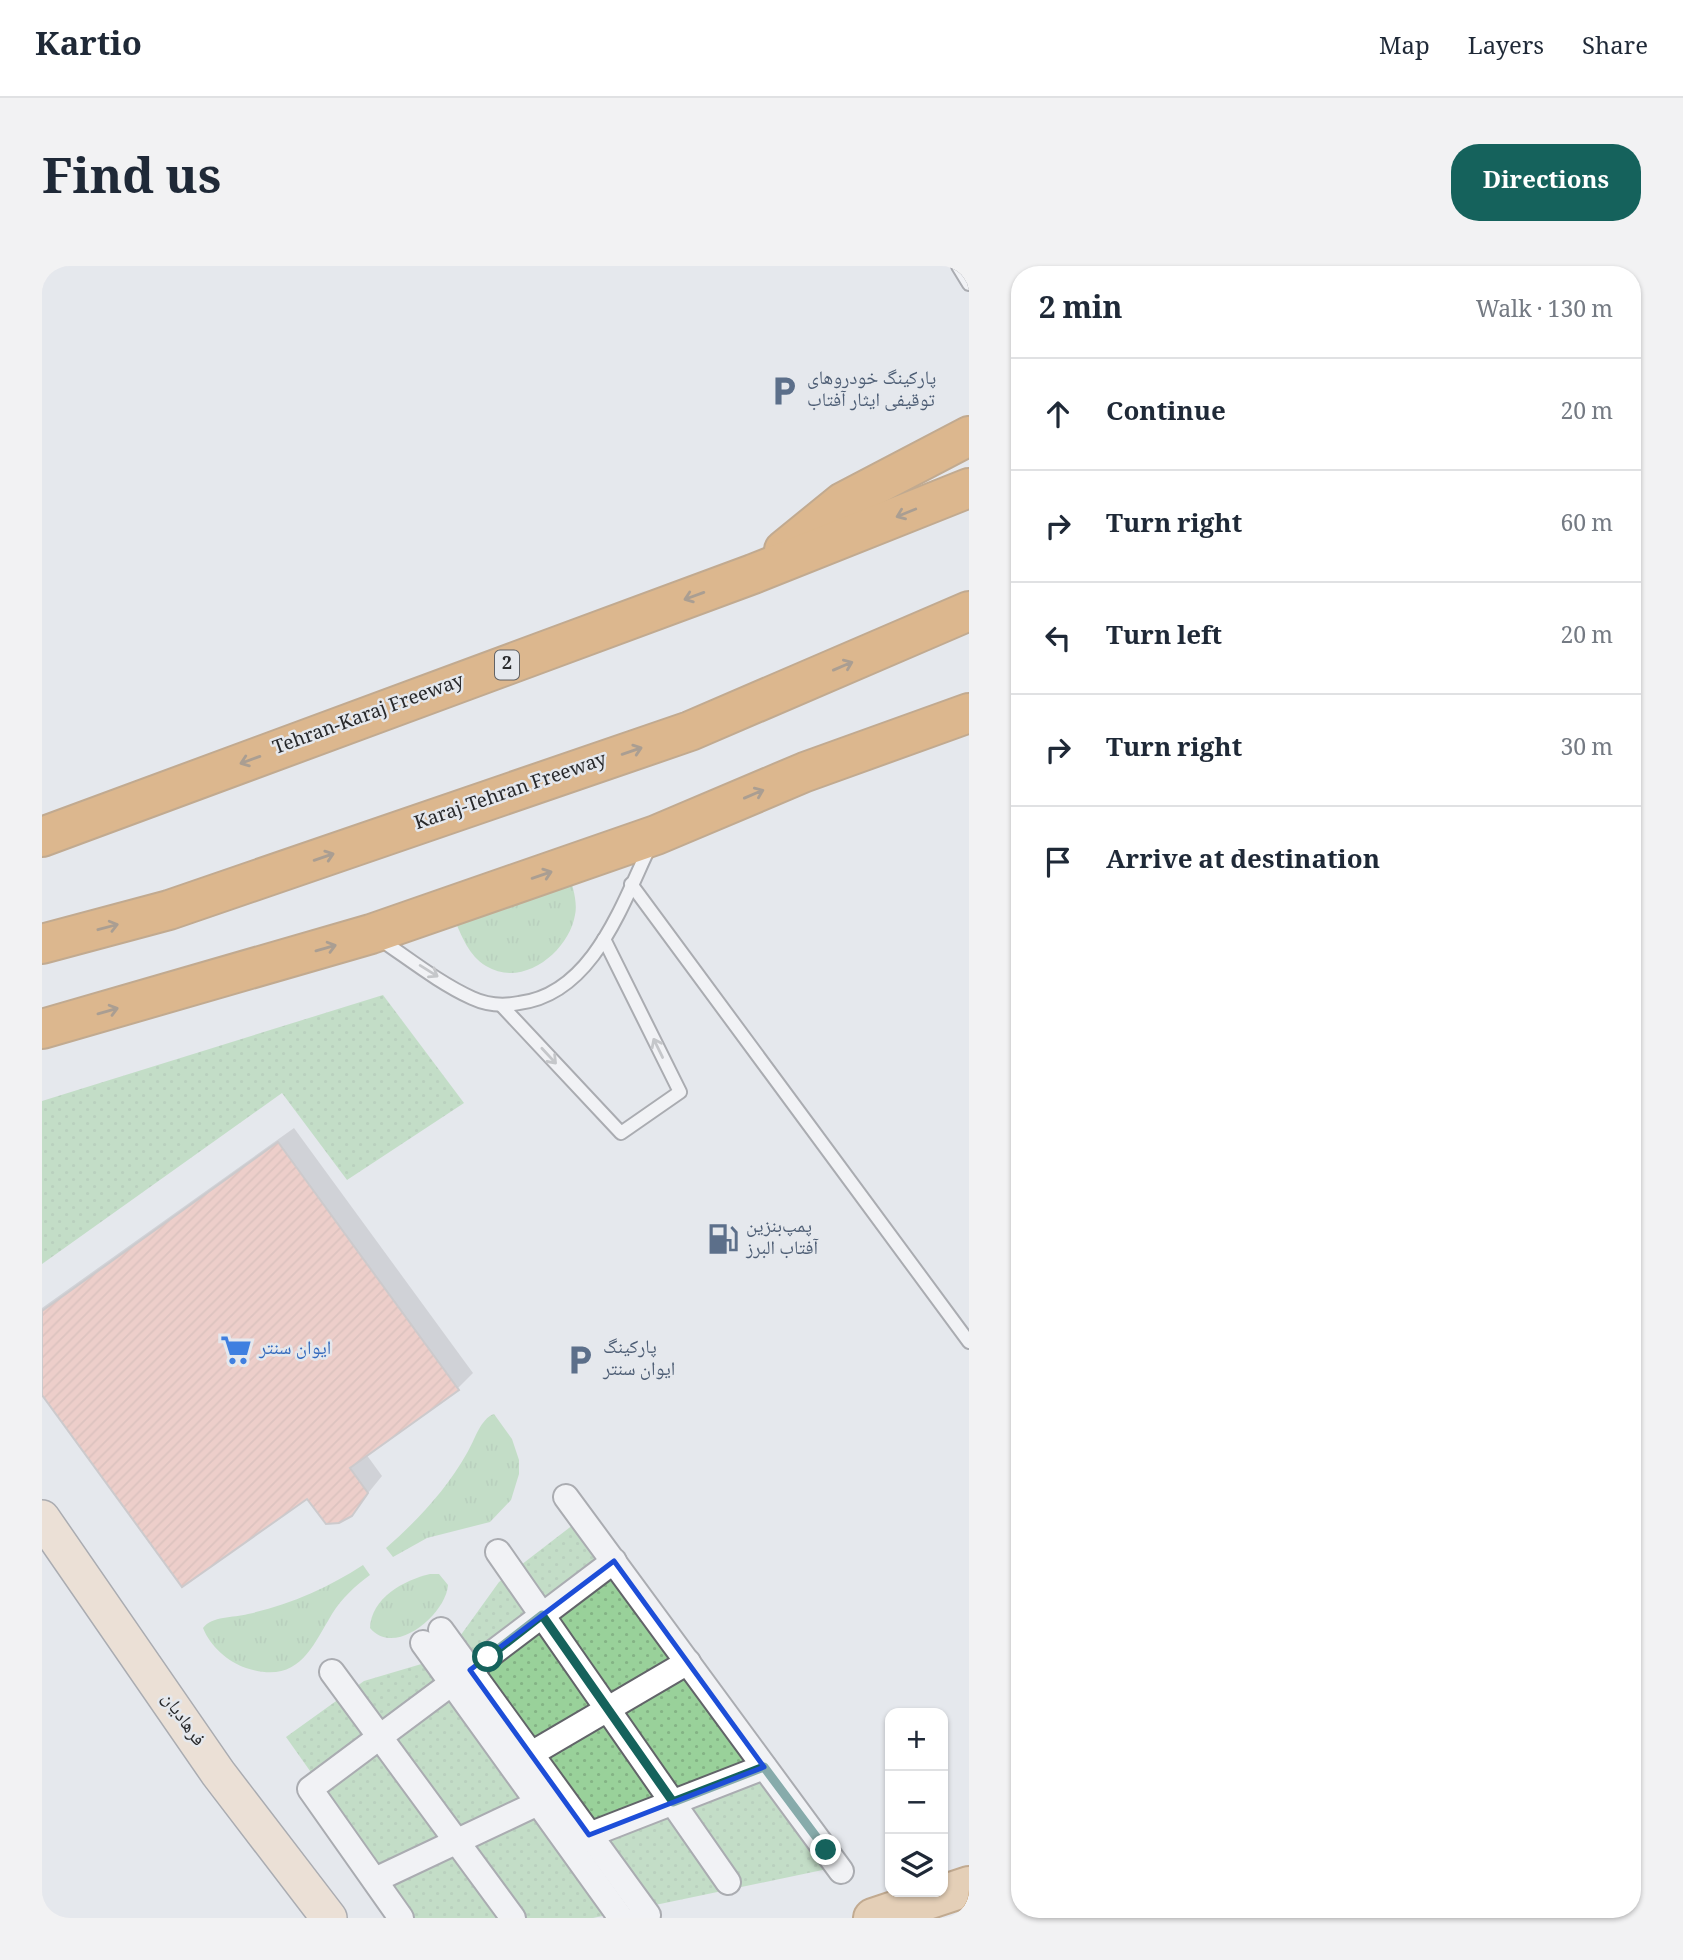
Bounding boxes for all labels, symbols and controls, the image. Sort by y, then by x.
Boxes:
text: Kartio [35,20,142,76]
text: Map [1379,28,1430,69]
text: Layers [1468,28,1544,69]
text: Share [1582,28,1648,69]
text: Find us [42,141,221,224]
button: Directions [1451,144,1641,221]
text: 2 min [1039,286,1123,337]
text: Walk · 130 m [1476,292,1613,332]
place label: پارکینگ خودروهای توقیفی ایثار آفتاب [807,364,936,418]
parking icon: پارکینگ خودروهای توقیفی ایثار آفتاب [767,374,801,408]
text: Continue [1106,392,1226,436]
text: 20 m [1560,394,1613,434]
icon: ahead [1039,395,1077,433]
text: Turn right [1106,504,1242,548]
text: 60 m [1560,506,1613,546]
icon: right [1039,507,1077,545]
one-way arrow [895,508,917,521]
one-way arrow [683,591,705,603]
text: Turn left [1106,616,1222,660]
text: 20 m [1560,618,1613,658]
icon: left [1039,619,1077,657]
road number: 2 [495,650,519,680]
one-way arrow [832,658,853,671]
street label: Tehran-Karaj Freeway [269,666,469,765]
text: Turn right [1106,728,1242,772]
text: 30 m [1560,730,1613,770]
icon: right [1039,731,1077,769]
one-way arrow [621,744,643,756]
street label: Karaj-Tehran Freeway [411,745,612,841]
one-way arrow [240,754,262,767]
one-way arrow [743,786,764,799]
text: Arrive at destination [1106,840,1380,884]
icon: arrive [1039,843,1077,881]
one-way arrow [313,850,335,862]
one-way arrow [530,868,552,880]
one-way arrow [96,920,119,933]
one-way arrow [315,940,337,953]
one-way arrow [419,964,438,978]
one-way arrow [96,1003,118,1016]
one-way arrow [651,1038,665,1059]
one-way arrow [540,1047,557,1064]
place label: پمپ‌بنزین آفتاب البرز [745,1212,819,1266]
fuel station icon: پمپ‌بنزین آفتاب البرز [706,1222,740,1256]
supermarket icon: ایوان سنتر [219,1333,253,1367]
place label: پارکینگ ایوان سنتر [602,1333,675,1387]
place label: ایوان سنتر [258,1334,331,1366]
parking icon: پارکینگ ایوان سنتر [563,1343,597,1377]
route start [472,1641,503,1672]
street label: فرهادیان [152,1686,212,1754]
map controls [885,1708,948,1897]
button: + [885,1708,948,1771]
button: − [885,1771,948,1834]
route end [810,1834,841,1865]
button: layers [885,1834,948,1897]

